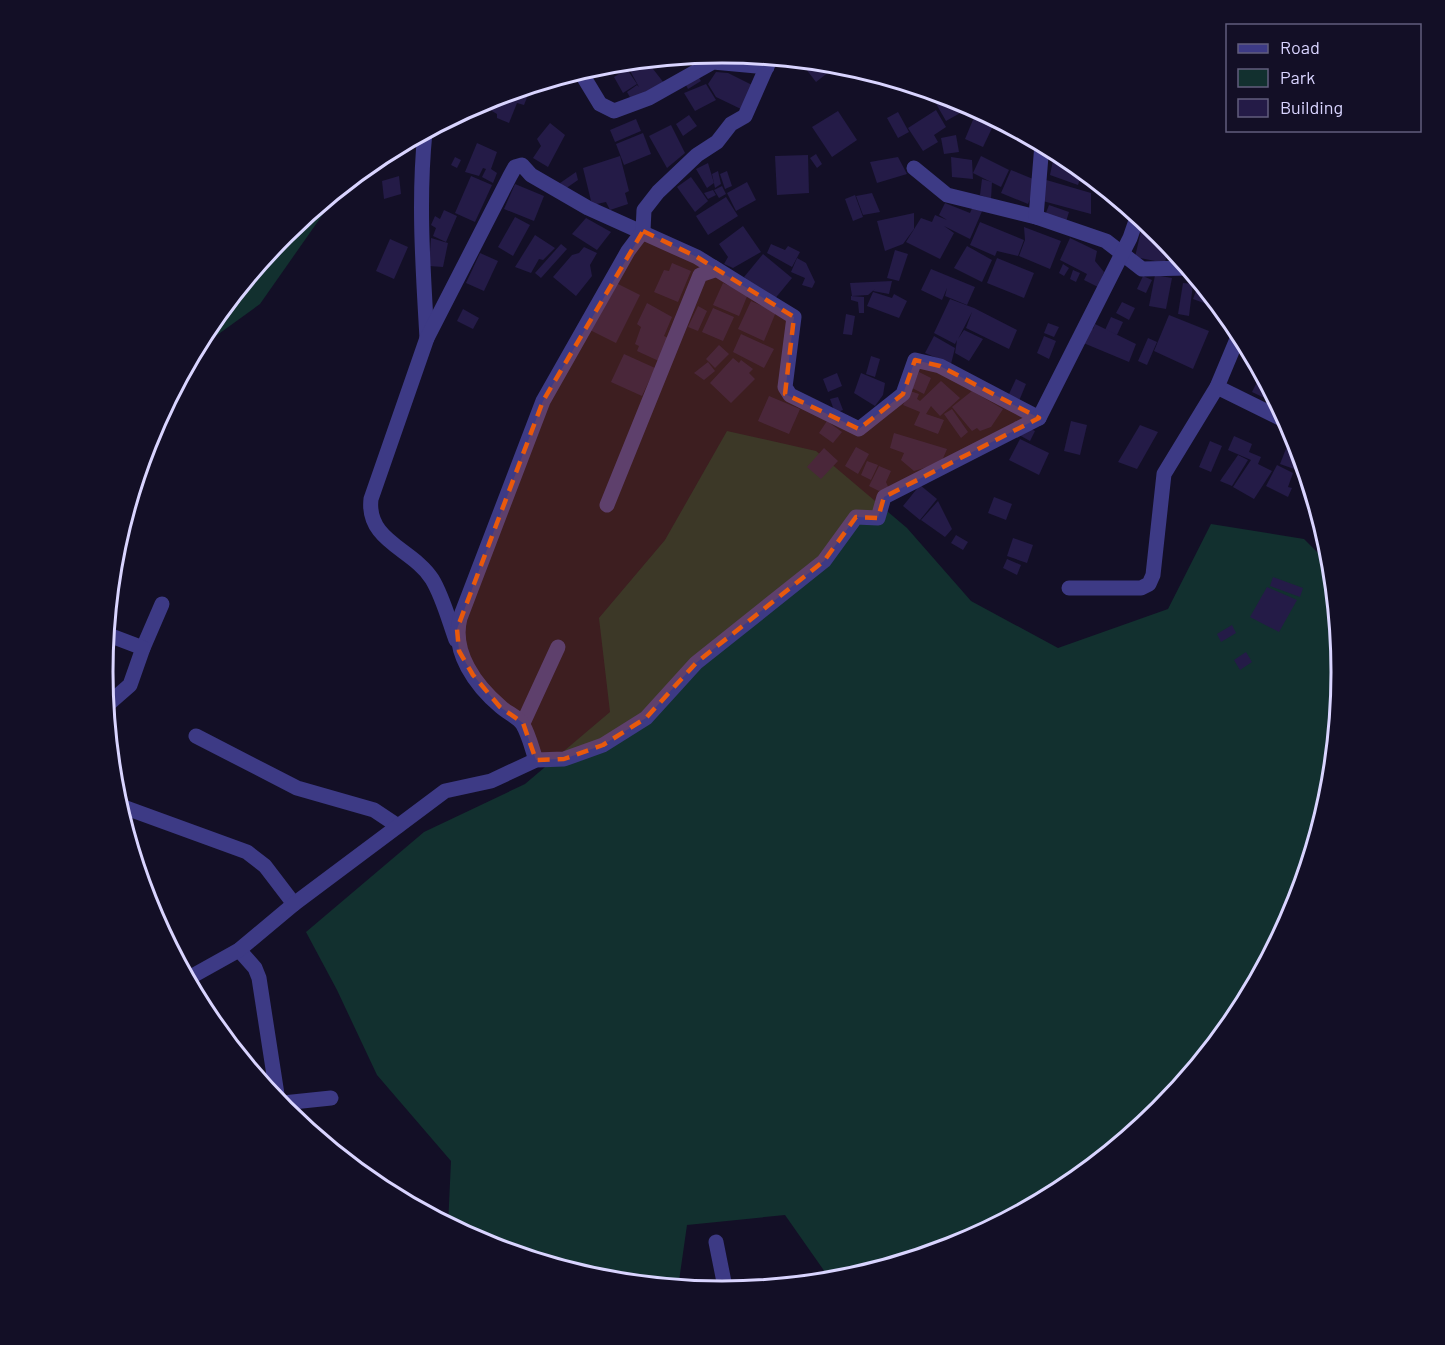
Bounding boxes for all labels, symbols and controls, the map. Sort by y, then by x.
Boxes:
legend [1226,24,1421,132]
text: Road [1280,36,1320,58]
text: Park [1280,66,1315,88]
text: Building [1280,96,1343,118]

